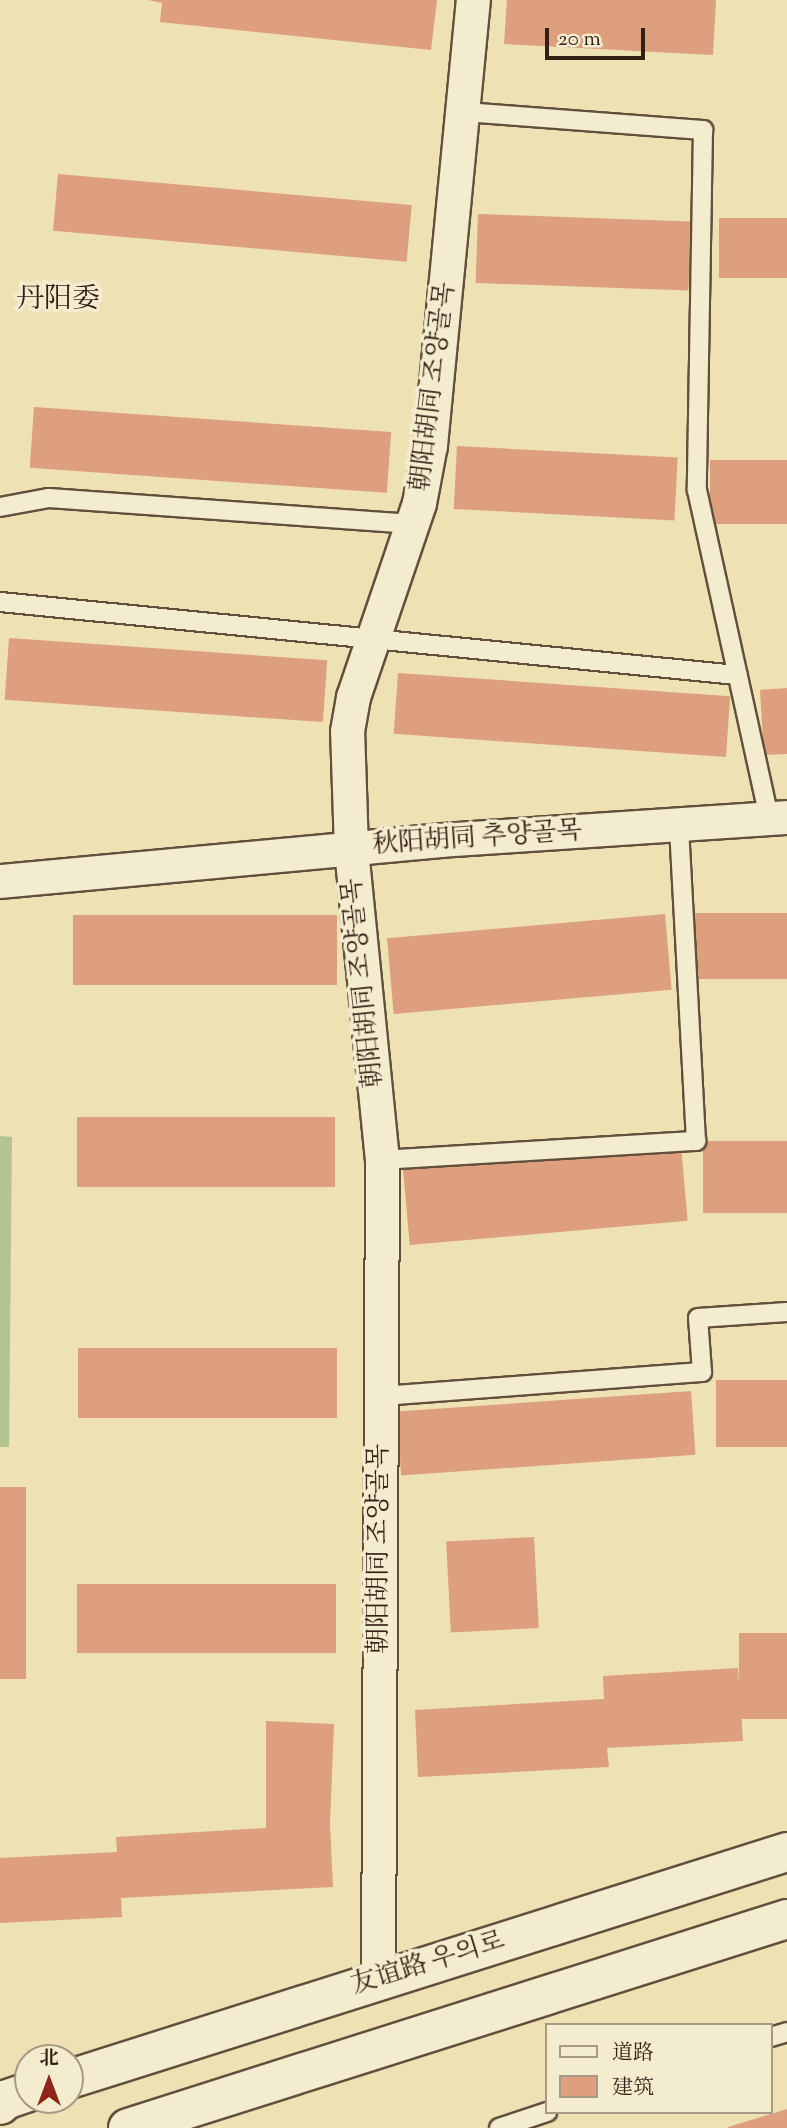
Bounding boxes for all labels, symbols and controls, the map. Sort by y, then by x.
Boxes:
scale bar [549,14,649,58]
text: 20 m [558,25,601,55]
street label: 朝阳胡同 조양골목 [406,281,462,493]
district label: 丹阳委 [16,283,100,317]
street label: 秋阳胡同 추양골목 [371,816,583,862]
street label: 朝阳胡同 조양골목 [338,877,390,1089]
street label: 朝阳胡同 조양골목 [364,1444,396,1654]
street label: 友谊路 우의로 [347,1926,509,2002]
legend [546,2023,773,2114]
text: 道路 [612,2039,654,2069]
north arrow [14,2044,84,2114]
text: 北 [39,2046,59,2073]
text: 建筑 [612,2074,654,2104]

